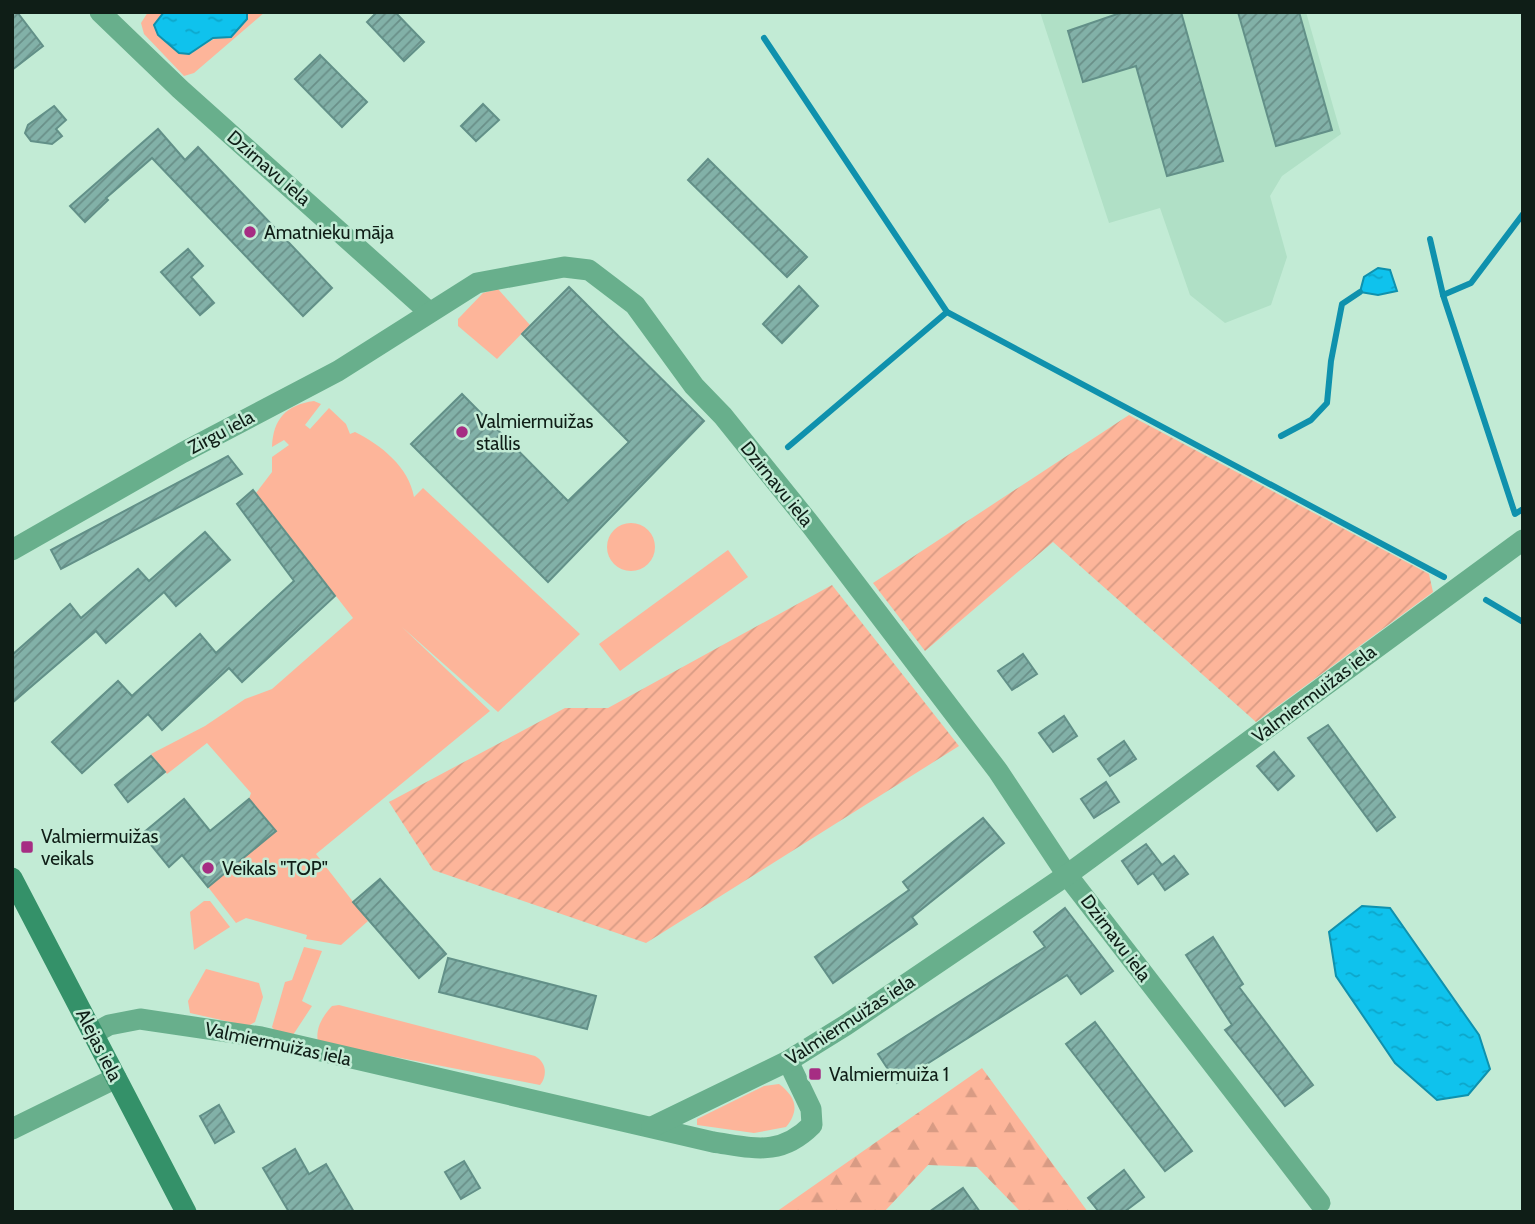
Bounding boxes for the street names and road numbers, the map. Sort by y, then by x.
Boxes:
street label: Dzirnavu iela [223,126,315,210]
street label: Zirgu iela [184,405,258,459]
street label: Dzirnavu iela [736,437,818,531]
street label: Valmiermuižas iela [1248,640,1380,748]
street label: Dzirnavu iela [1076,890,1156,986]
street label: Valmiermuižas iela [781,970,919,1070]
street label: Alejas iela [71,1005,127,1085]
street label: Valmiermuižas iela [203,1017,353,1071]

